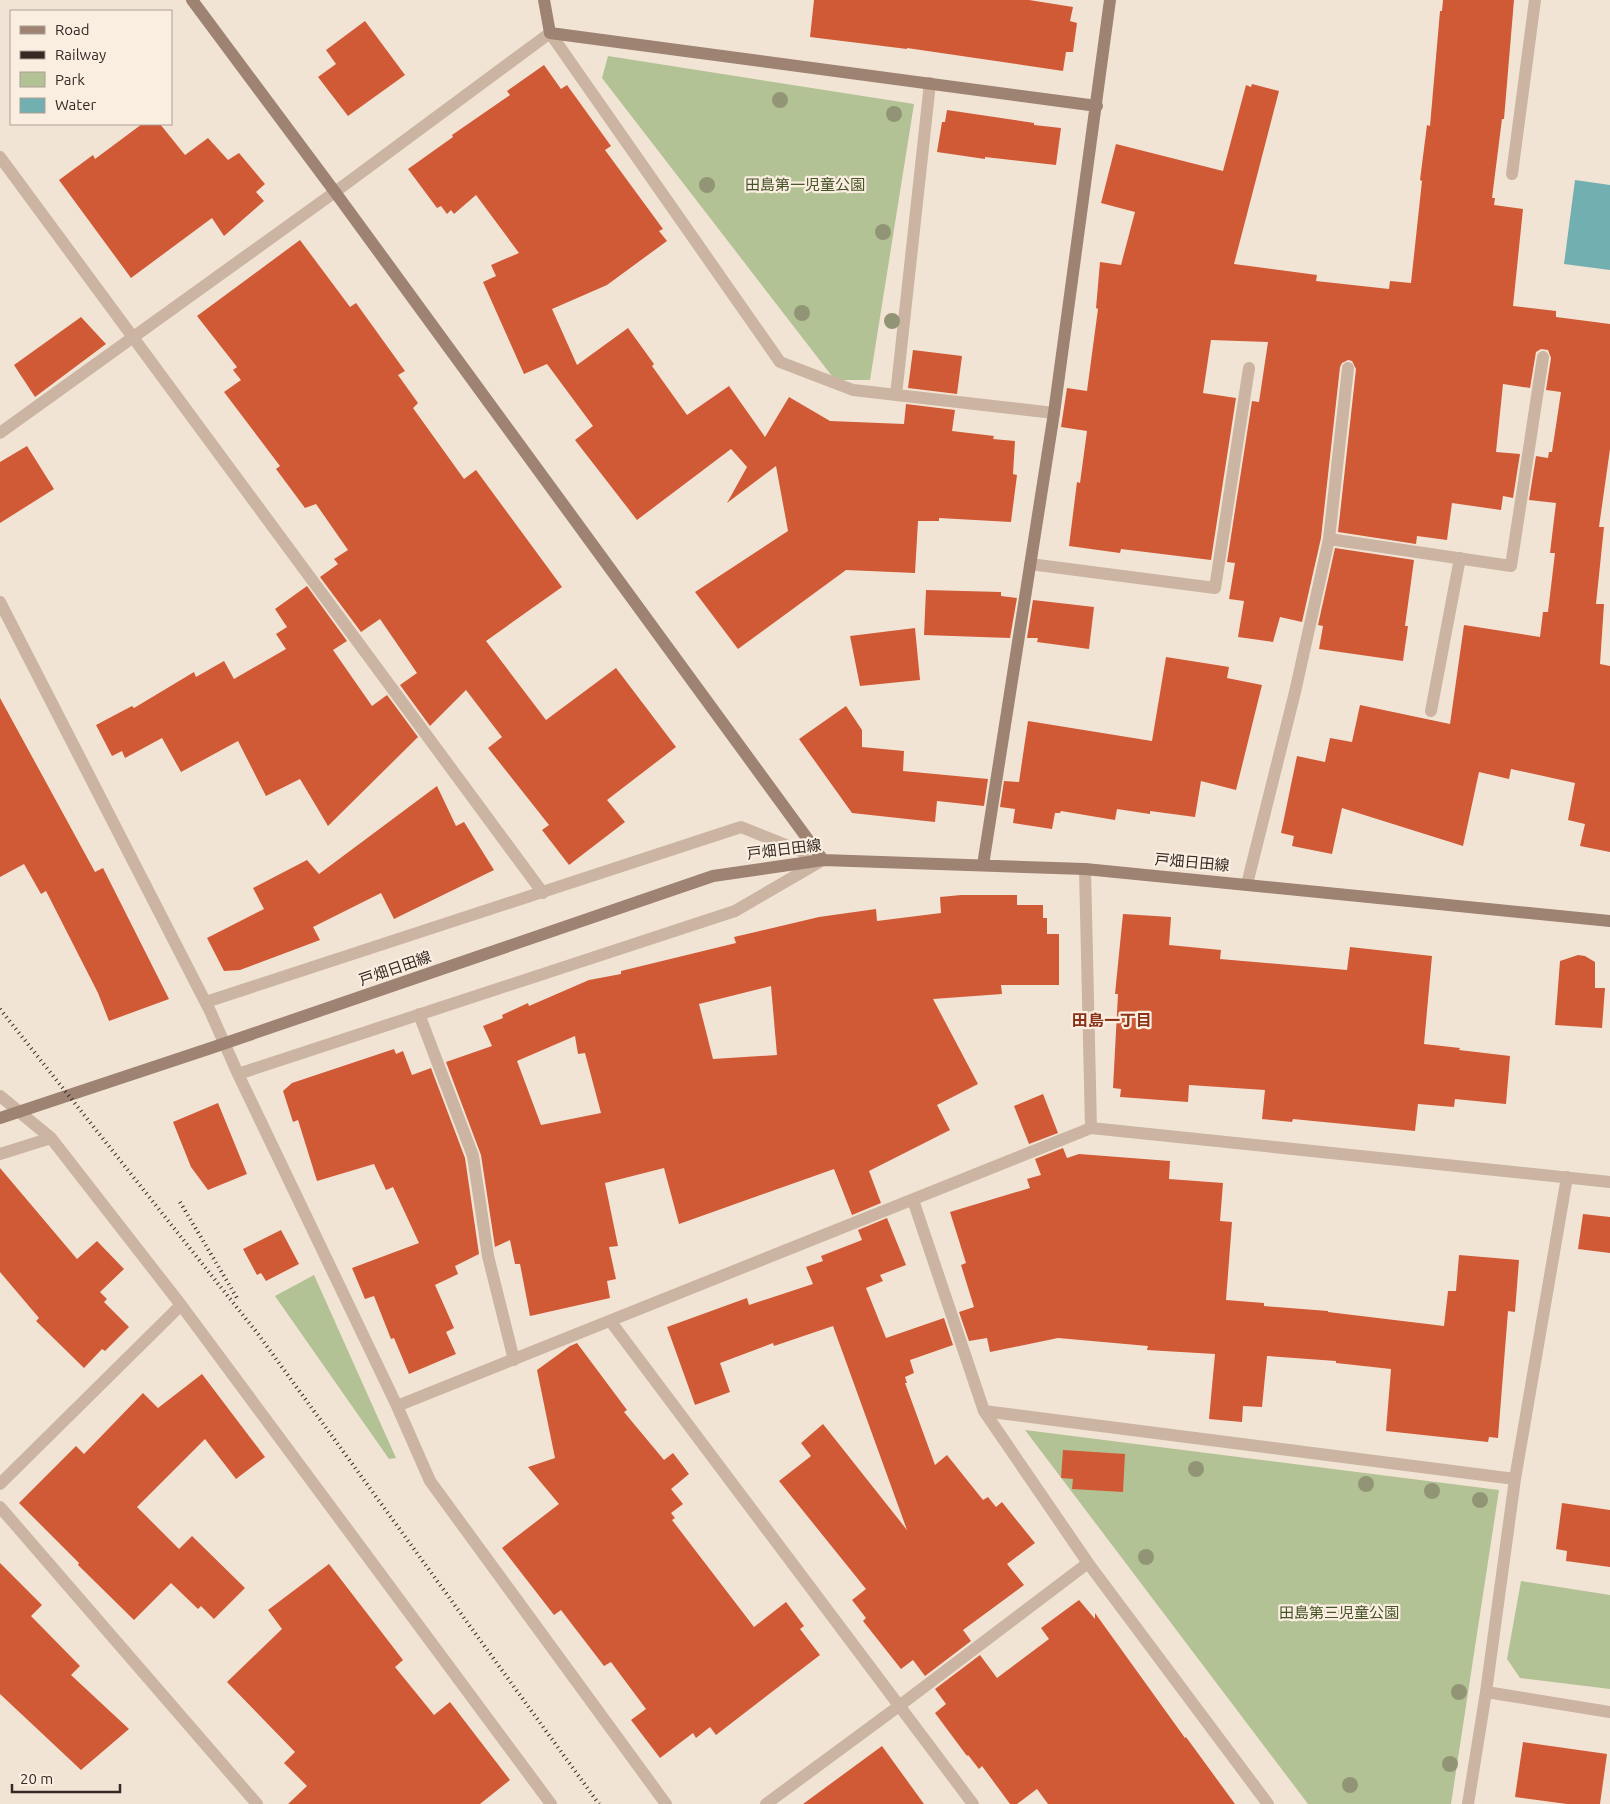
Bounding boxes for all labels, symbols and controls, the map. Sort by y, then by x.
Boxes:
legend [10,10,172,125]
text: Road [55,21,90,38]
text: Railway [55,46,106,63]
text: Park [55,71,85,88]
text: Water [55,96,96,113]
park label: 田島第一児童公園 [745,176,865,193]
street label: 戸畑日田線 [746,836,822,862]
street label: 戸畑日田線 [1154,850,1230,874]
street label: 戸畑日田線 [357,948,433,988]
district label: 田島一丁目 [1072,1011,1152,1029]
park label: 田島第三児童公園 [1279,1604,1399,1621]
scale bar [12,1762,120,1794]
text: 20 m [20,1770,53,1787]

